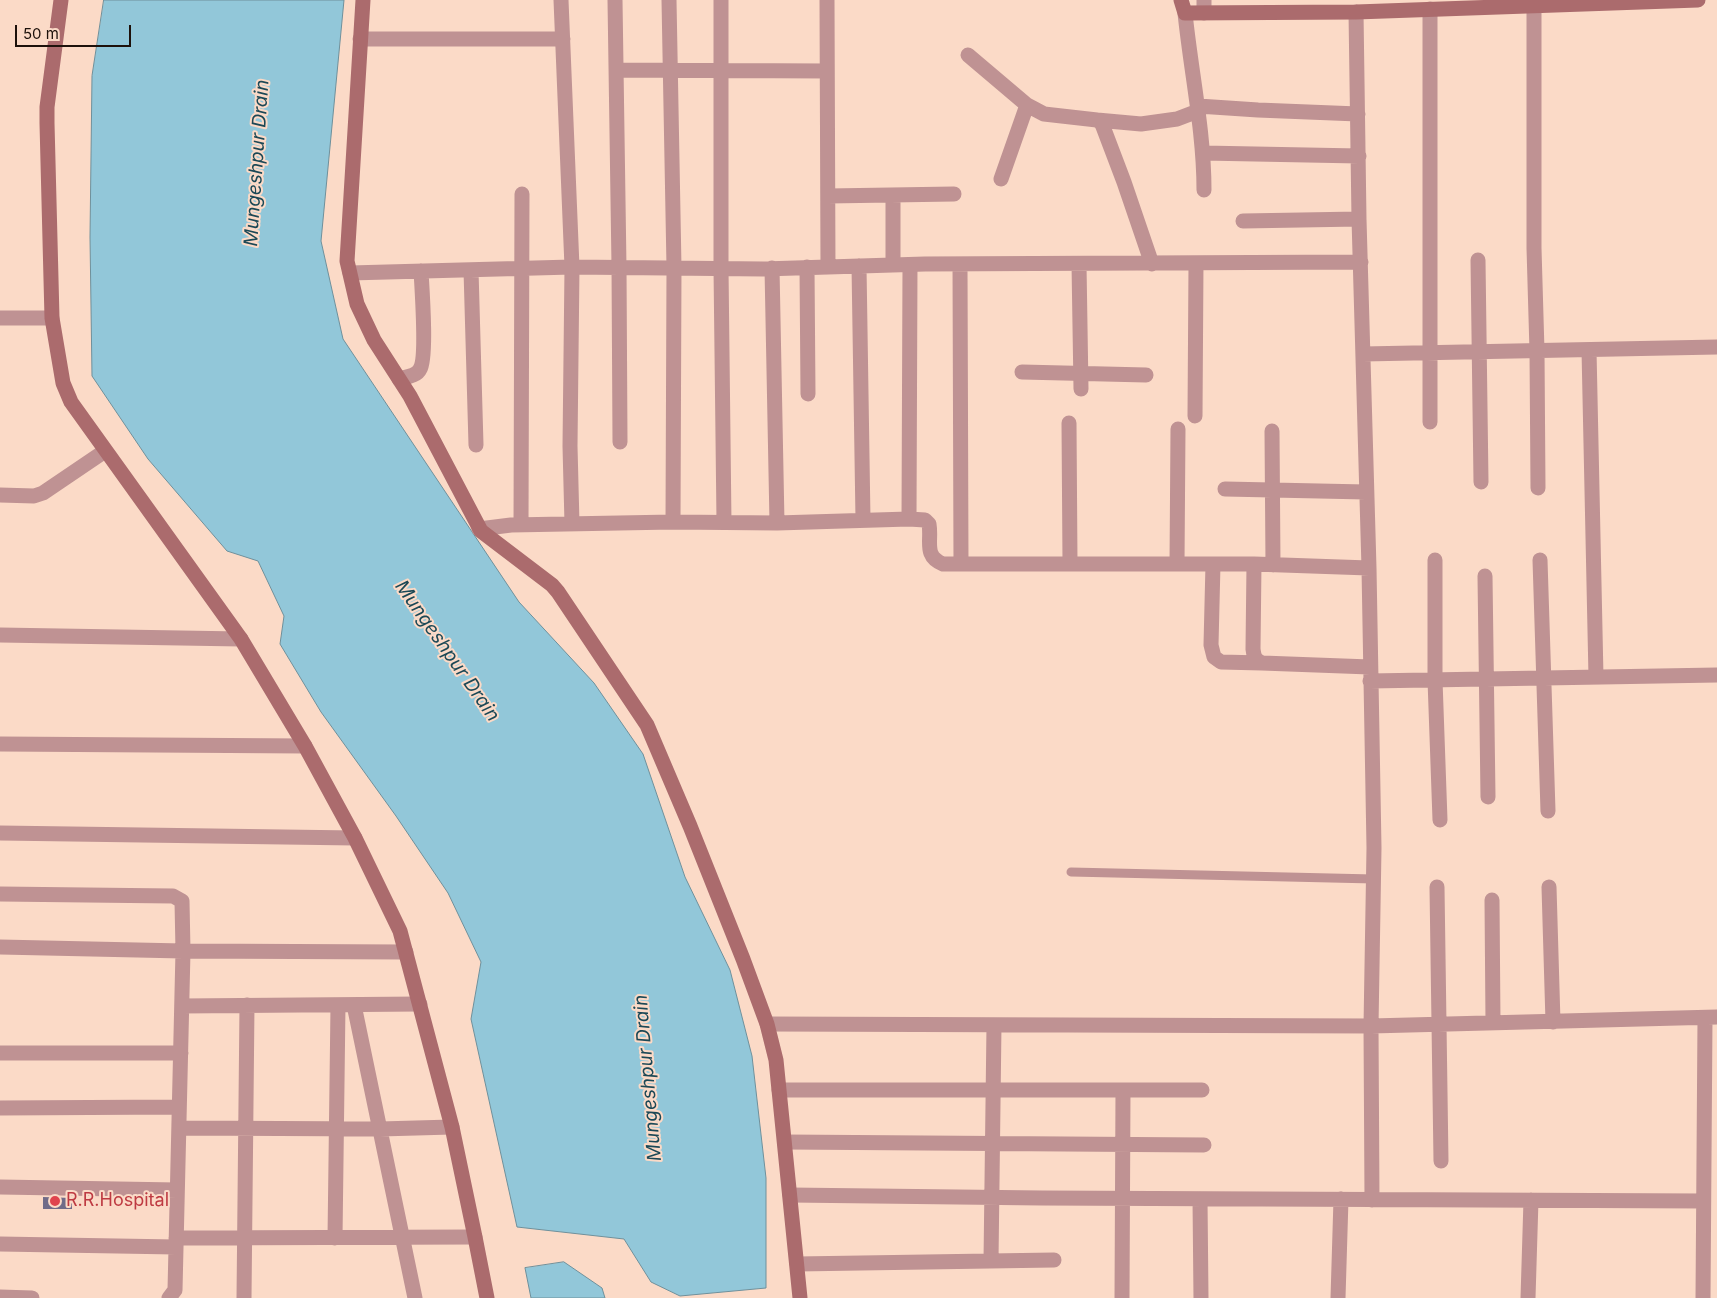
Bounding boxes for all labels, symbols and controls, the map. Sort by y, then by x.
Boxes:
scale bar [18,15,134,47]
text: 50 m [23,24,59,43]
water label: Mungeshpur Drain [240,79,274,247]
water label: Mungeshpur Drain [390,576,504,726]
water label: Mungeshpur Drain [629,994,667,1162]
place label: R.R.Hospital [66,1190,169,1212]
marker: R.R.Hospital [48,1194,62,1208]

